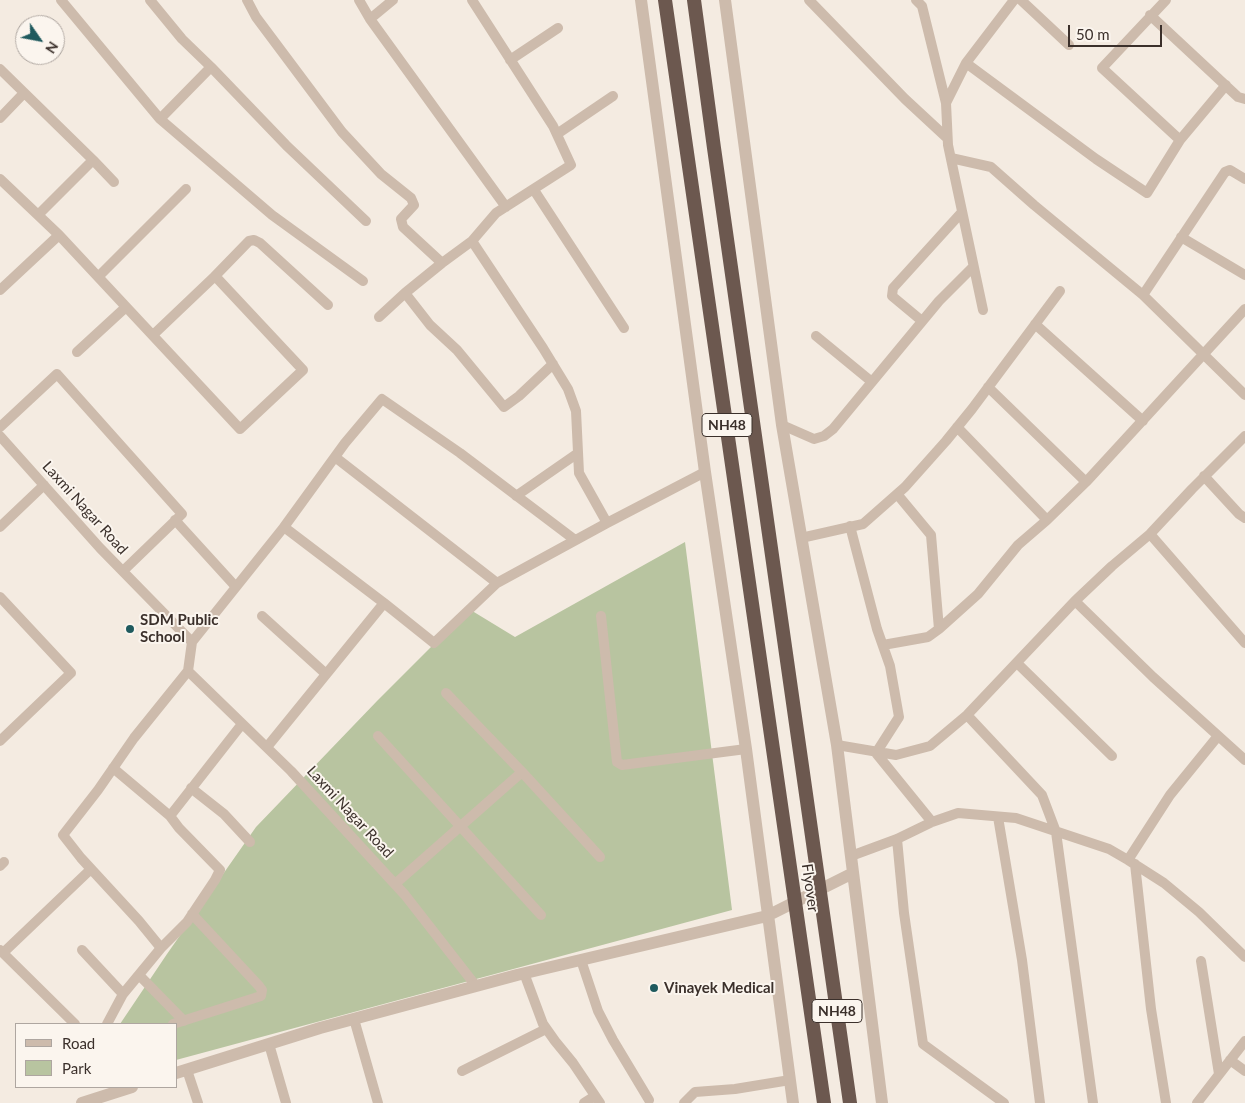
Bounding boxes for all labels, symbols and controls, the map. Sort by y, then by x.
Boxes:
north arrow [15,15,65,65]
scale bar [1070,15,1164,47]
text: 50 m [1076,25,1110,43]
text: N [42,39,62,57]
road number: NH48 [702,414,752,436]
street label: Laxmi Nagar Road [39,458,131,558]
place label: SDM Public School [140,611,218,646]
marker: SDM Public School [124,623,136,635]
street label: Laxmi Nagar Road [303,762,397,862]
street label: Flyover [798,863,822,913]
place label: Vinayek Medical [664,979,774,997]
marker: Vinayek Medical [648,982,660,994]
road number: NH48 [812,999,862,1022]
legend [15,1023,178,1088]
text: Road [62,1034,95,1052]
text: Park [62,1059,91,1077]

